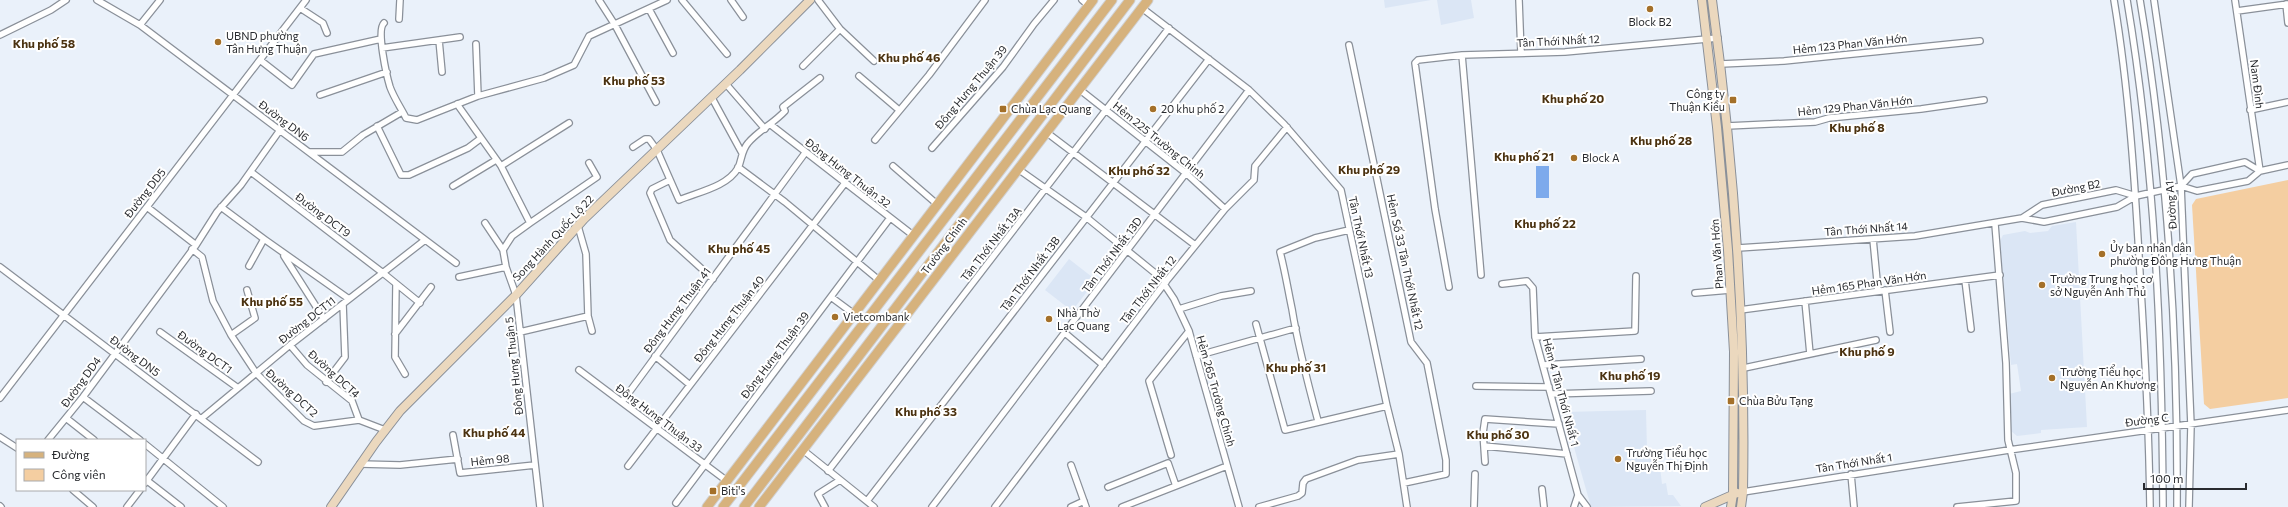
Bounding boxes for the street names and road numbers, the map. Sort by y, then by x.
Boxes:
street label: Hẻm 123 Phan Văn Hớn [1792,31,1908,56]
street label: Tân Thới Nhất 12 [1516,32,1600,49]
street label: Đông Hưng Thuận 39 [931,42,1010,132]
street label: Nam Đình [2248,59,2267,109]
street label: Hẻm 129 Phan Văn Hớn [1797,93,1913,118]
street label: Đường DN6 [256,97,312,144]
street label: Hẻm 225 Trường Chinh [1111,99,1208,181]
street label: Đông Hưng Thuận 32 [802,135,894,210]
street label: Đường DD5 [121,165,168,221]
street label: Đường B2 [2049,176,2101,199]
street label: Đường A1 [2162,180,2179,231]
street label: Đường DCT9 [292,189,354,240]
street label: Song Hành Quốc Lộ 22 [510,192,596,283]
street label: Hẻm Số 33 Tân Thới Nhất 12 [1385,193,1426,331]
street label: Tân Thới Nhất 13 [1346,195,1377,279]
street label: Tân Thới Nhất 13A [958,204,1024,283]
street label: Tân Thới Nhất 13D [1079,214,1144,295]
street label: Trường Chinh [918,215,969,277]
street label: Phan Văn Hớn [1708,219,1725,289]
street label: Tân Thới Nhất 14 [1824,219,1909,238]
street label: Tân Thới Nhất 13B [997,234,1062,314]
street label: Tân Thới Nhất 12 [1117,253,1178,326]
street label: Đông Hưng Thuận 41 [640,265,713,356]
street label: Hẻm 165 Phan Văn Hớn [1811,268,1927,297]
street label: Đông Hưng Thuận 40 [690,273,766,365]
street label: Đường DCT11 [275,293,338,346]
street label: Đông Hưng Thuận 39 [737,309,812,401]
street label: Đông Hưng Thuận 5 [502,316,525,417]
street label: Đường DCT1 [175,327,235,376]
street label: Đường DN5 [107,332,163,379]
street label: Hẻm 265 Trường Chinh [1194,334,1239,448]
street label: Hẻm 4 Tân Thới Nhất 1 [1541,336,1582,447]
street label: Đường DCT4 [305,346,363,400]
street label: Đường DD4 [57,354,103,410]
street label: Đường DCT2 [263,365,321,419]
street label: Đông Hưng Thuận 33 [613,380,705,454]
street label: Đường C [2123,410,2170,429]
street label: Tân Thới Nhất 1 [1815,450,1893,475]
street label: Hẻm 98 [470,451,510,468]

